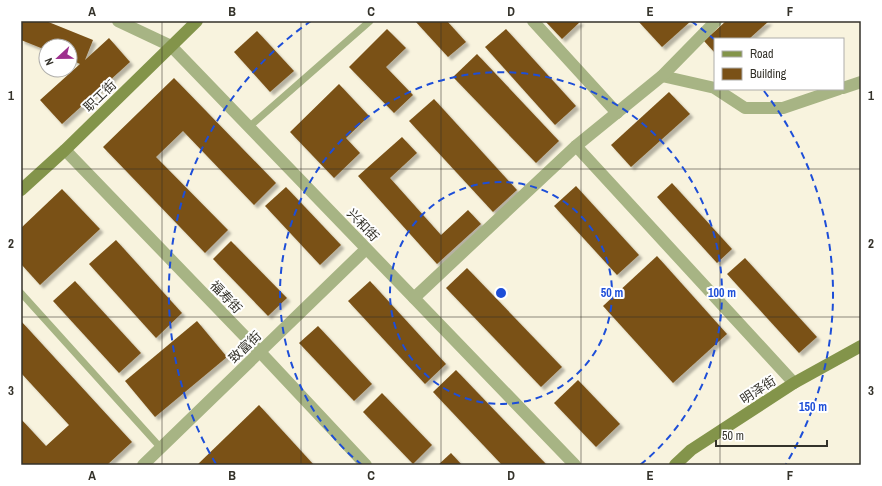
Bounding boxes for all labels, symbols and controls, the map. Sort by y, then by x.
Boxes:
text: A [88,3,96,20]
text: B [228,3,236,20]
text: C [367,3,375,20]
text: D [507,3,515,20]
text: E [646,3,654,20]
text: F [787,3,794,20]
north arrow [38,38,78,78]
legend [714,38,844,90]
text: Road [750,46,774,62]
text: N [41,56,56,67]
text: Building [750,66,787,82]
street label: 职工街 [80,76,120,116]
text: 1 [8,87,14,104]
text: 1 [868,87,874,104]
street label: 兴和街 [343,205,383,245]
text: 2 [8,235,14,252]
text: 2 [868,235,874,252]
street label: 福寿街 [206,277,246,317]
text: 50 m [601,285,623,301]
text: 100 m [708,285,736,301]
centre of rings [494,286,508,300]
street label: 致富街 [225,327,265,367]
street label: 明泽街 [737,372,779,408]
text: 3 [8,382,14,399]
text: 3 [868,382,874,399]
text: 150 m [799,399,827,415]
scale bar [716,422,827,448]
text: 50 m [722,428,744,444]
text: A [88,467,96,484]
text: B [228,467,236,484]
text: C [367,467,375,484]
text: D [507,467,515,484]
text: E [646,467,654,484]
text: F [787,467,794,484]

